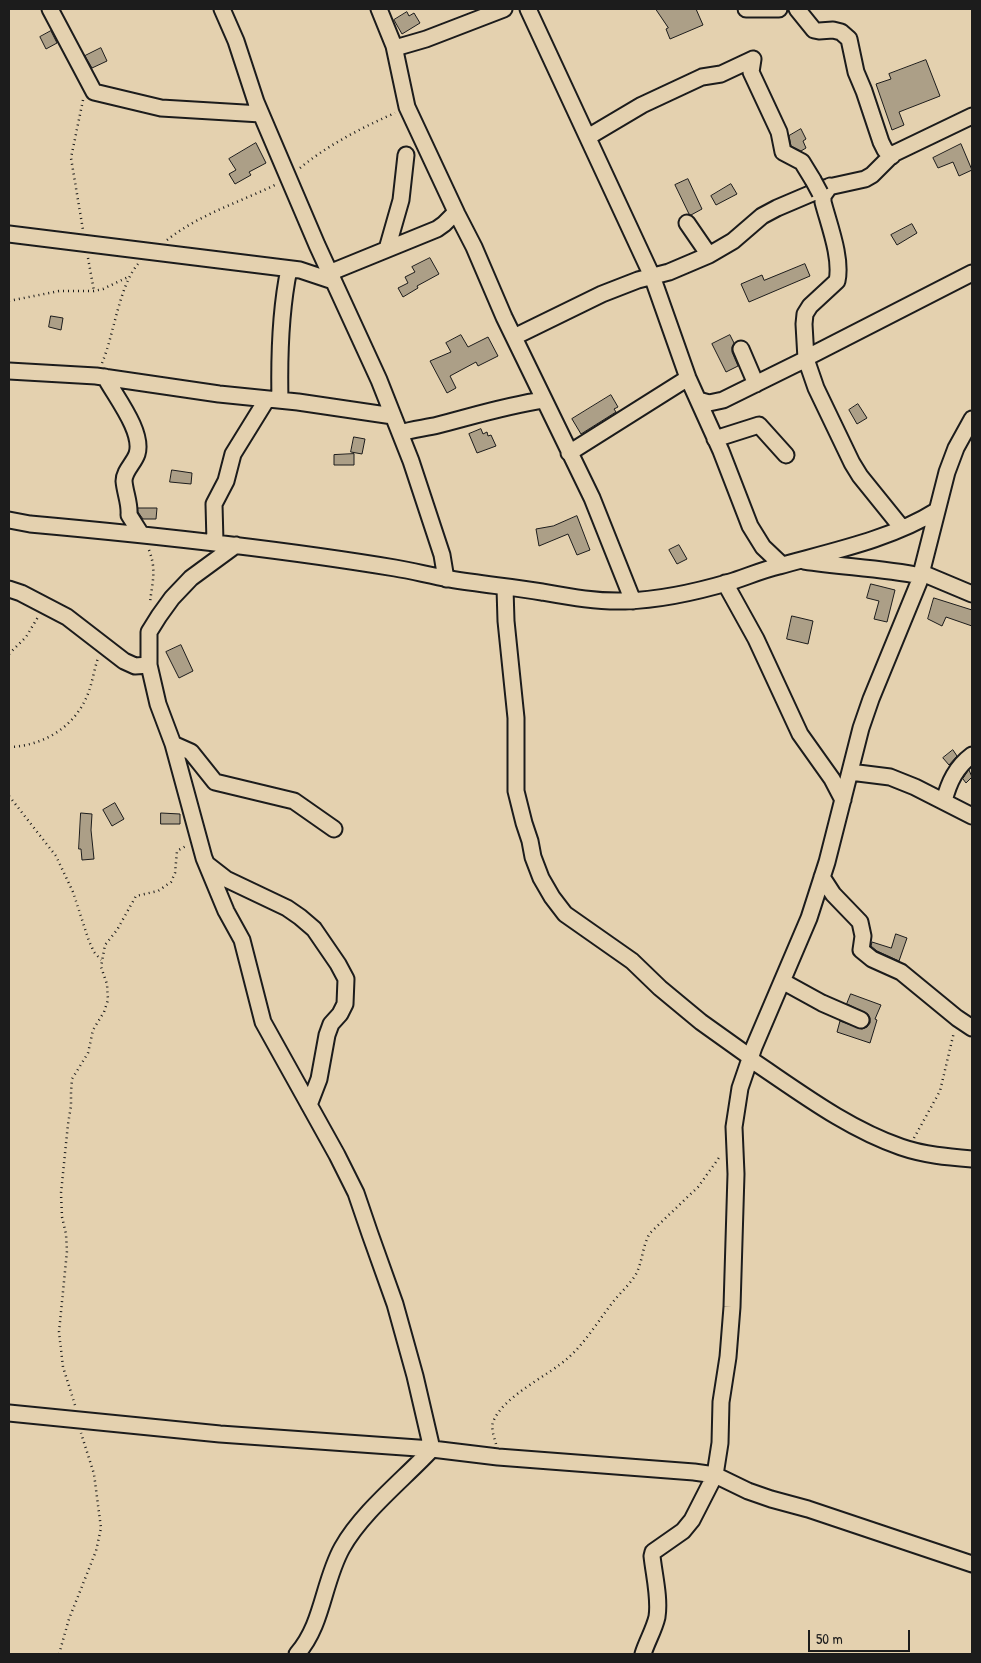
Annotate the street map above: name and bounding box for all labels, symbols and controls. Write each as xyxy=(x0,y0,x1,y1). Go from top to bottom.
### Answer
scale bar xyxy=(811,1620,914,1652)
text: 50 m xyxy=(816,1628,843,1649)

